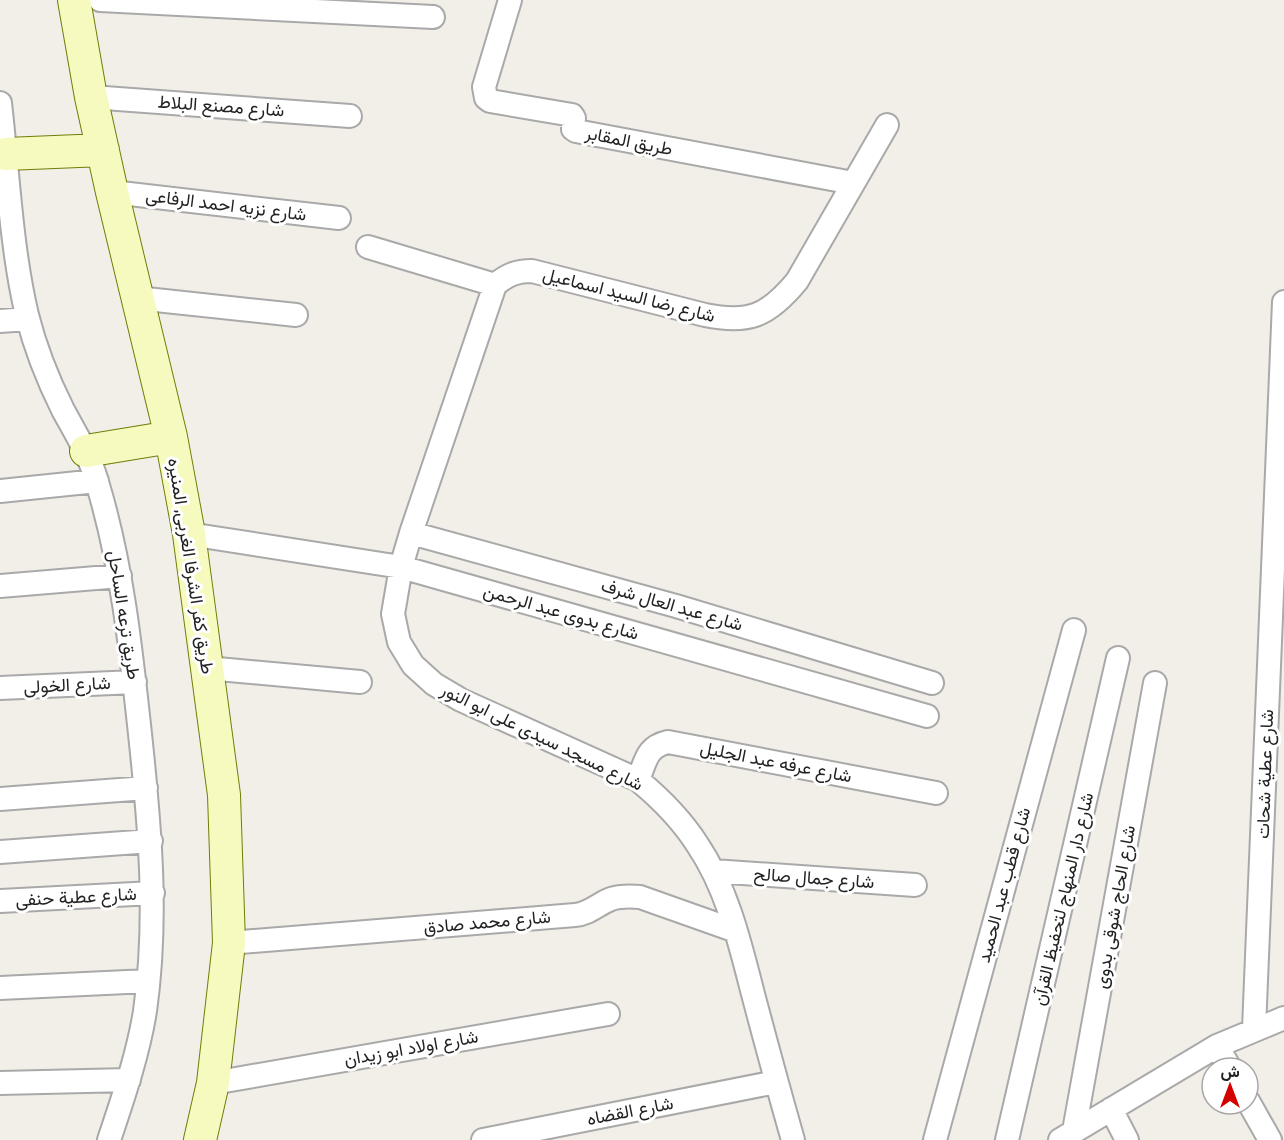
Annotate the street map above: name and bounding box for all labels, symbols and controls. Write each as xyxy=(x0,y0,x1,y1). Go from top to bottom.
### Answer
street label: شارع مصنع البلاط xyxy=(157,91,285,122)
street label: طريق المقابر xyxy=(583,122,674,160)
street label: شارع نزيه احمد الرفاعى xyxy=(144,184,308,227)
street label: شارع رضا السيد اسماعيل xyxy=(540,263,717,328)
street label: طريق كفر الشرفا الغربى, المنيره xyxy=(163,456,219,676)
street label: طريق ترعه الساحل xyxy=(103,549,145,681)
street label: شارع عبد العال شرف xyxy=(598,574,745,637)
street label: شارع بدوى عبد الرحمن xyxy=(480,579,641,646)
street label: شارع الخولى xyxy=(23,672,111,699)
street label: شارع مسجد سيدى على ابو النور xyxy=(436,678,647,796)
street label: شارع عطية شحات xyxy=(1252,709,1279,839)
street label: شارع عرفه عبد الجليل xyxy=(698,737,854,788)
street label: شارع دار المنهاج لتحفيظ القرآن xyxy=(1028,790,1099,1008)
street label: شارع قطب عبد الحميد xyxy=(973,805,1036,965)
street label: شارع الحاج شوقى بدوى xyxy=(1090,824,1141,991)
street label: شارع جمال صالح xyxy=(753,863,875,894)
street label: شارع عطية حنفى xyxy=(15,883,137,912)
street label: شارع محمد صادق xyxy=(422,905,552,940)
street label: شارع اولاد ابو زيدان xyxy=(342,1025,480,1072)
north arrow xyxy=(1200,1056,1260,1116)
text: ش xyxy=(1220,1062,1240,1081)
street label: شارع القضاه xyxy=(585,1092,675,1131)

